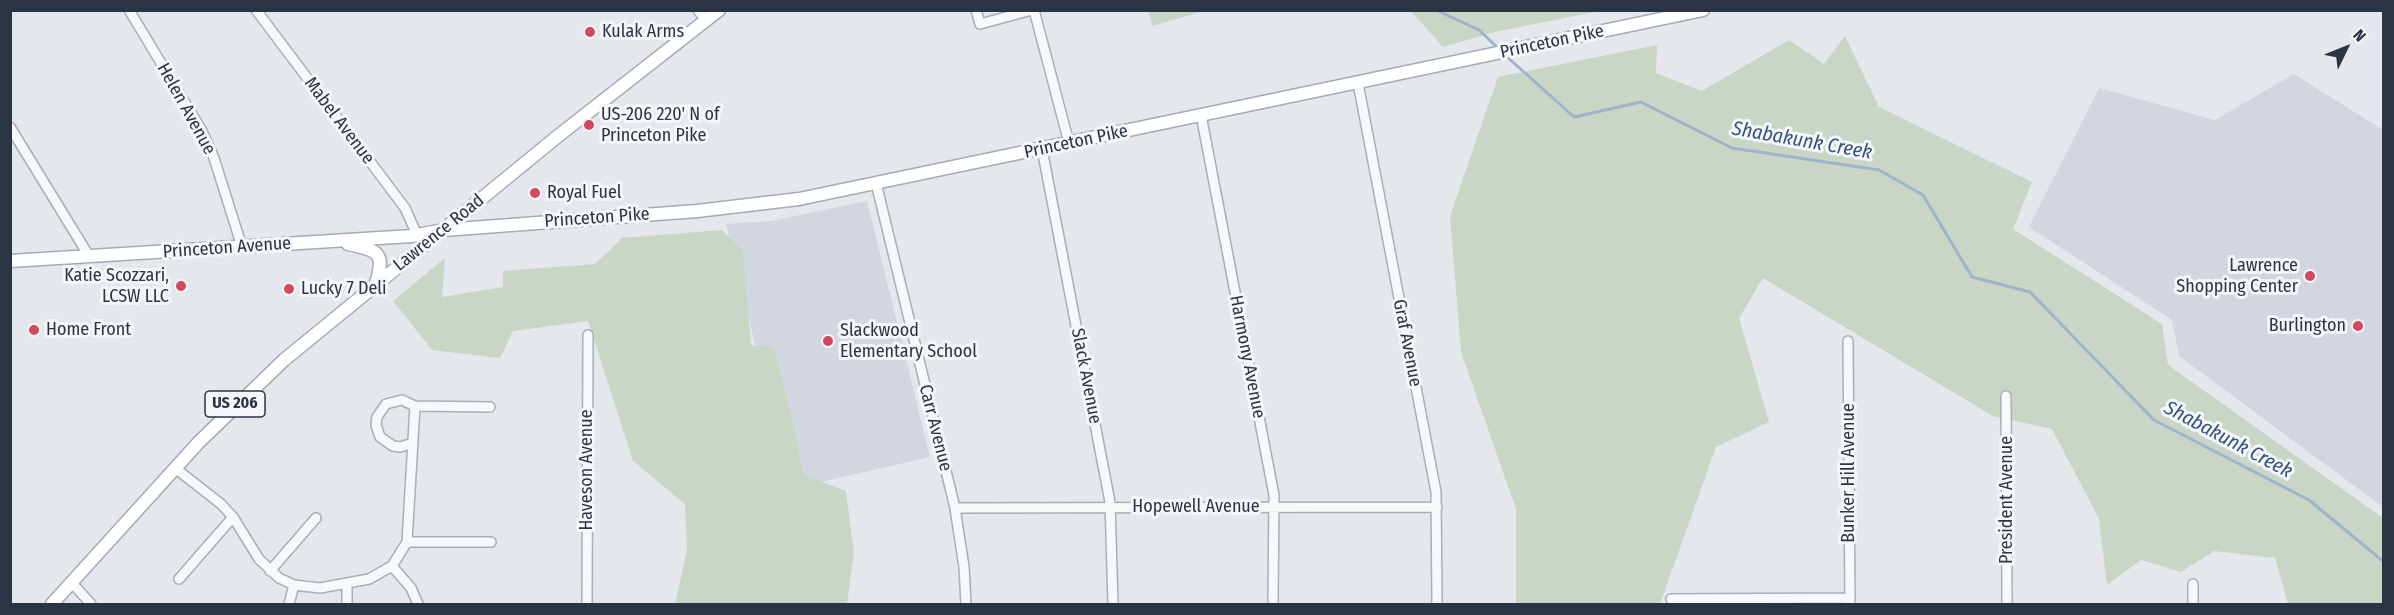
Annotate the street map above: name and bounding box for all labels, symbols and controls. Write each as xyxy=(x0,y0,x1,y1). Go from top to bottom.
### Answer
north arrow xyxy=(2316,18,2376,78)
street label: Princeton Pike xyxy=(1498,20,1606,64)
place label: Kulak Arms xyxy=(602,21,684,43)
marker: Kulak Arms xyxy=(583,25,597,39)
text: N xyxy=(2349,25,2370,45)
street label: Helen Avenue xyxy=(152,60,220,158)
street label: Mabel Avenue xyxy=(299,73,379,169)
place label: US-206 220' N of Princeton Pike xyxy=(601,104,719,146)
water label: Shabakunk Creek xyxy=(1730,117,1874,165)
marker: US-206 220' N of Princeton Pike xyxy=(582,118,596,132)
street label: Princeton Pike xyxy=(1022,120,1130,164)
place label: Royal Fuel xyxy=(547,182,622,204)
marker: Royal Fuel xyxy=(528,186,542,200)
street label: Lawrence Road xyxy=(389,190,489,276)
street label: Princeton Pike xyxy=(544,204,650,232)
street label: Princeton Avenue xyxy=(162,233,292,263)
place label: Lawrence Shopping Center xyxy=(2176,255,2298,298)
place label: Katie Scozzari, LCSW LLC xyxy=(64,265,169,308)
marker: Lawrence Shopping Center xyxy=(2303,269,2317,283)
place label: Lucky 7 Deli xyxy=(301,278,387,300)
marker: Katie Scozzari, LCSW LLC xyxy=(174,279,188,293)
marker: Lucky 7 Deli xyxy=(282,282,296,296)
street label: Harmony Avenue xyxy=(1224,294,1270,420)
street label: Graf Avenue xyxy=(1388,297,1426,389)
place label: Burlington xyxy=(2269,315,2346,337)
place label: Home Front xyxy=(46,319,131,341)
marker: Burlington xyxy=(2351,319,2365,333)
place label: Slackwood Elementary School xyxy=(840,320,977,362)
marker: Home Front xyxy=(27,323,41,337)
street label: Slack Avenue xyxy=(1066,326,1106,426)
marker: Slackwood Elementary School xyxy=(821,334,835,348)
street label: Carr Avenue xyxy=(914,382,956,474)
road number: US 206 xyxy=(205,391,265,417)
water label: Shabakunk Creek xyxy=(2160,396,2296,484)
street label: Bunker Hill Avenue xyxy=(1838,403,1860,543)
street label: Haveson Avenue xyxy=(576,409,598,531)
street label: President Avenue xyxy=(1996,436,2018,564)
street label: Hopewell Avenue xyxy=(1132,496,1260,518)

